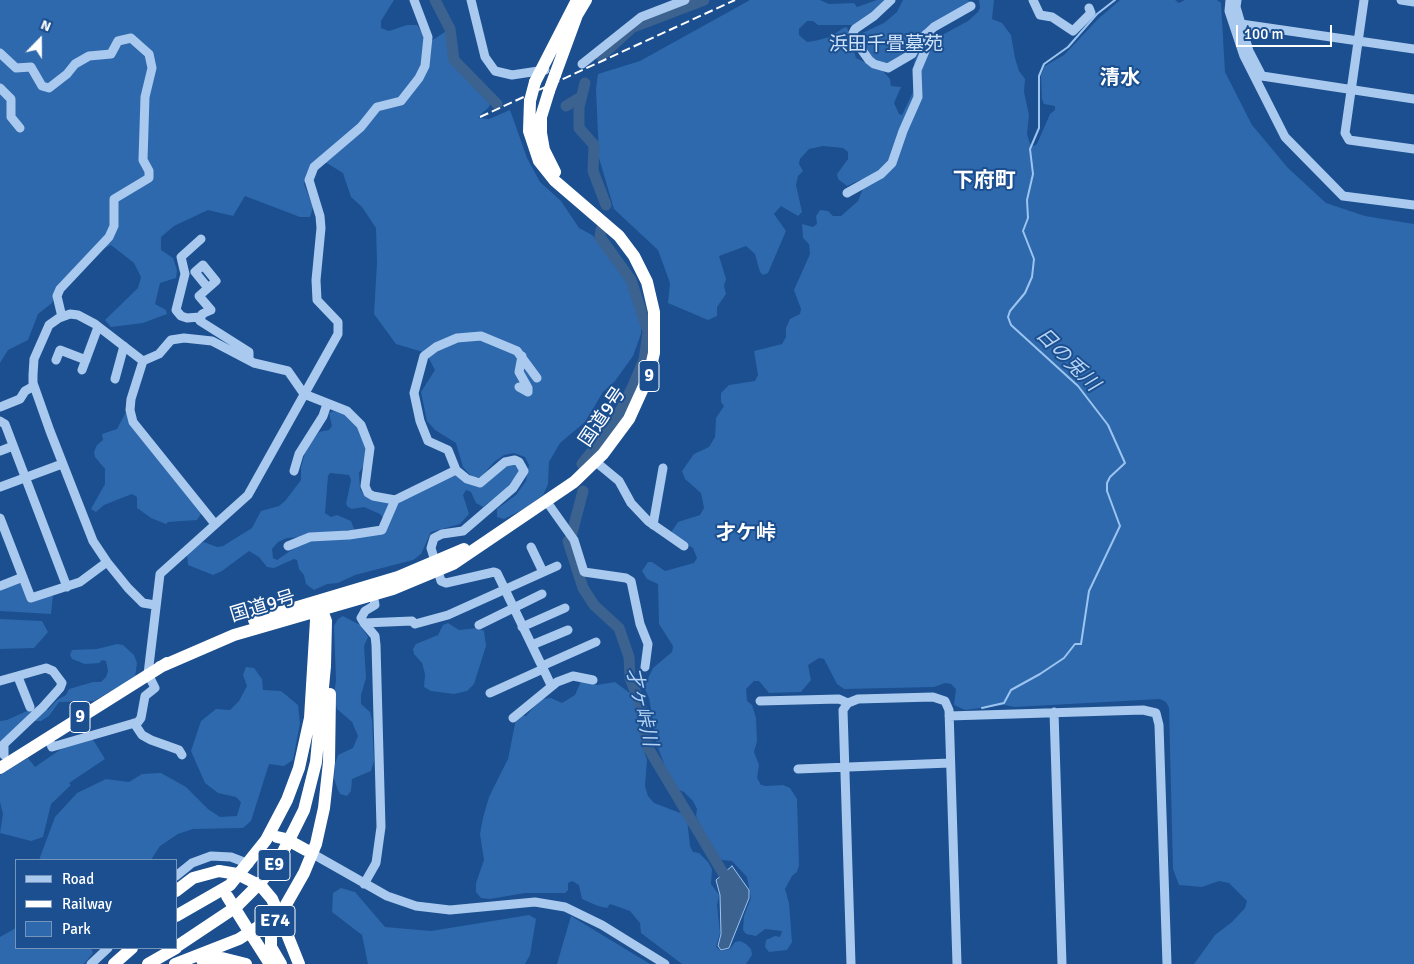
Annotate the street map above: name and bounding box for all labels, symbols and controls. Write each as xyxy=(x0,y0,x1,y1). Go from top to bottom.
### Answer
north arrow xyxy=(15,15,65,65)
scale bar xyxy=(1239,15,1335,47)
text: N xyxy=(38,16,54,35)
text: 100 m xyxy=(1244,25,1284,43)
park label: 浜田千畳墓苑 xyxy=(829,34,943,56)
district label: 清水 xyxy=(1100,67,1140,91)
district label: 下府町 xyxy=(953,168,1015,194)
water label: 日の兎川 xyxy=(1030,323,1104,397)
road number: 9 xyxy=(639,361,659,392)
street label: 国道9号 xyxy=(575,383,631,451)
district label: 才ケ峠 xyxy=(716,522,776,546)
street label: 国道9号 xyxy=(228,586,298,628)
water label: 才ヶ峠川 xyxy=(620,665,662,749)
road number: 9 xyxy=(70,702,90,732)
road number: E9 xyxy=(258,850,290,880)
legend xyxy=(15,859,178,949)
text: Road xyxy=(62,870,94,888)
text: Railway xyxy=(62,895,112,913)
road number: E74 xyxy=(255,906,295,936)
text: Park xyxy=(62,920,91,938)

